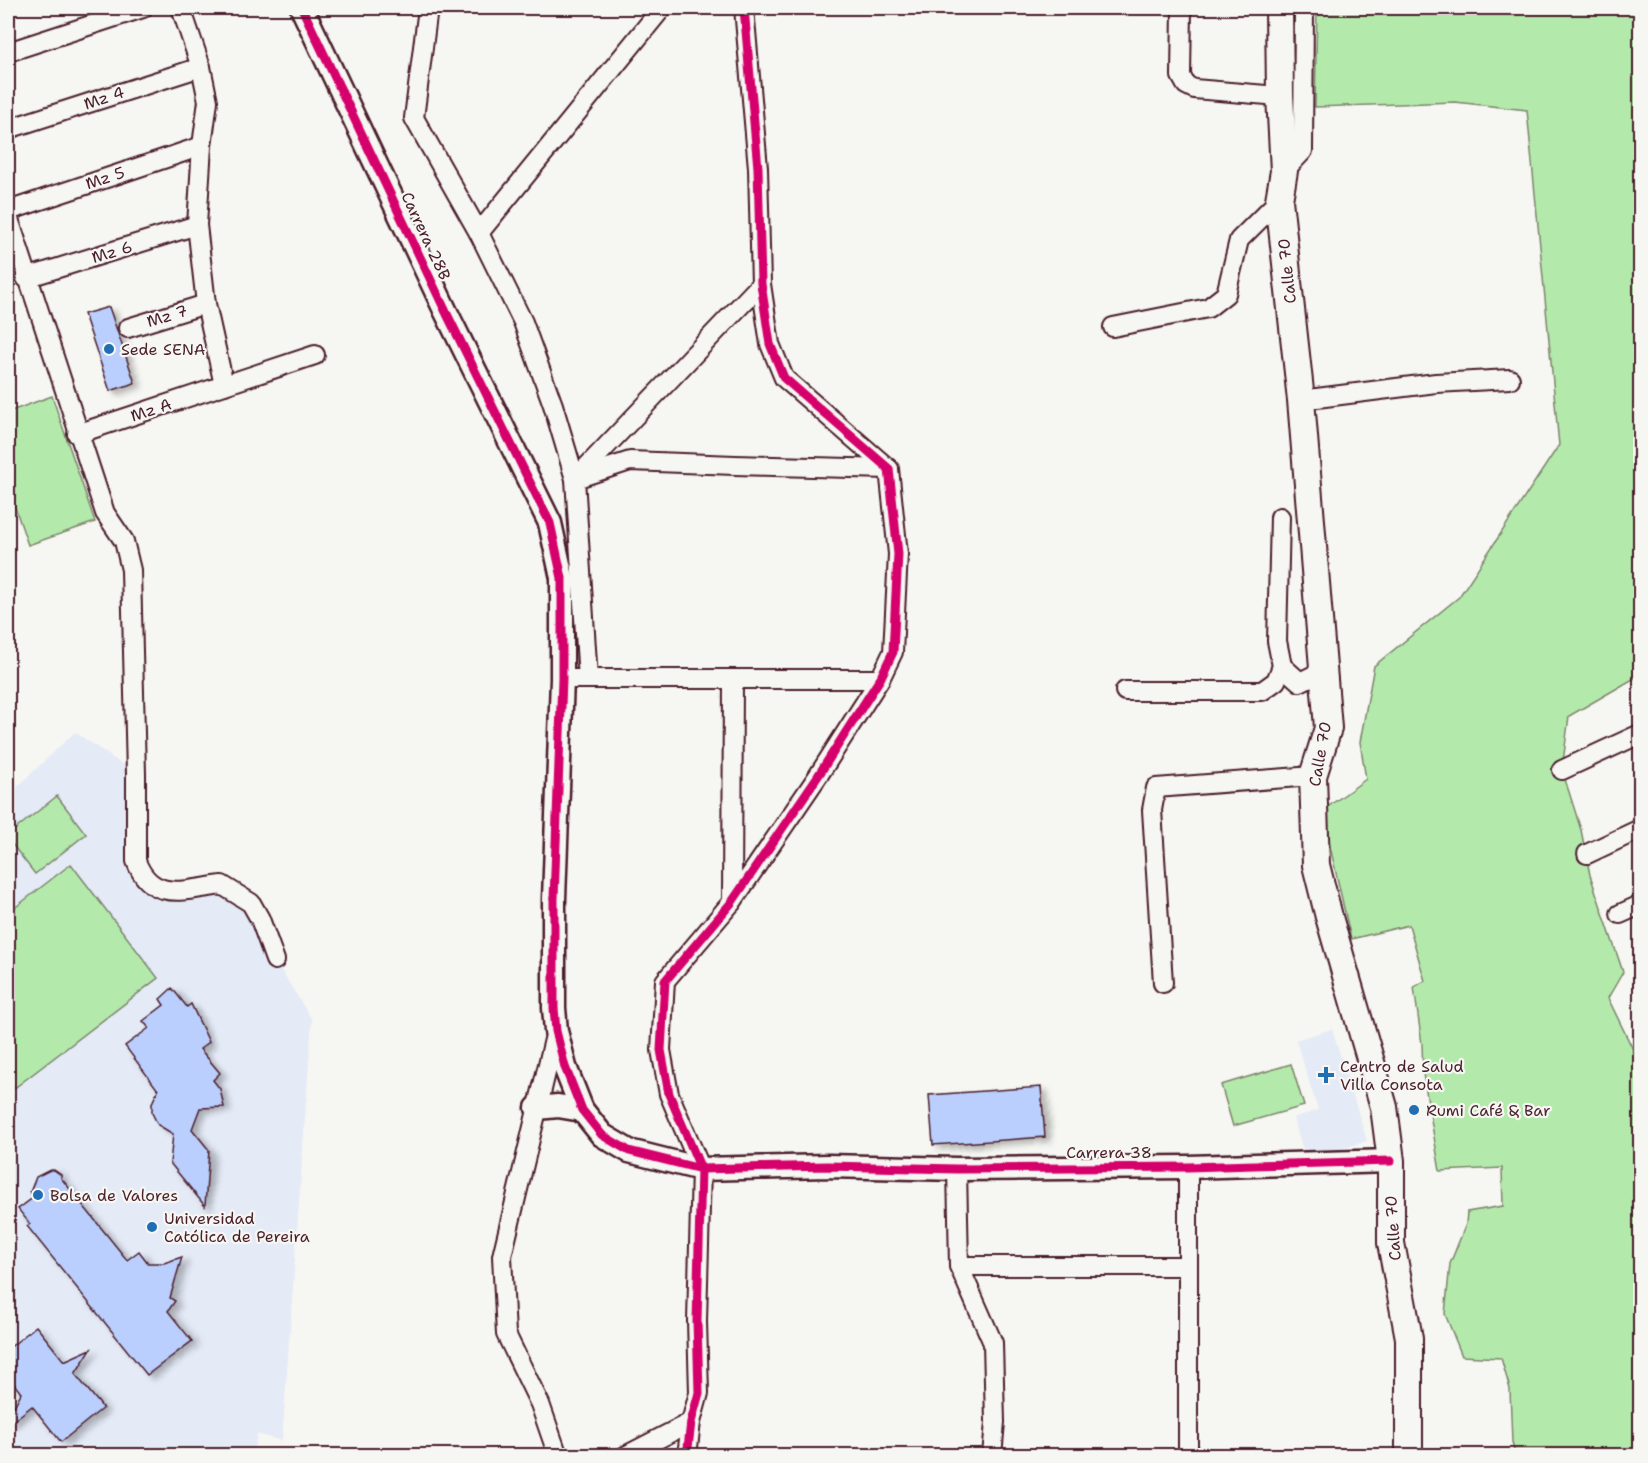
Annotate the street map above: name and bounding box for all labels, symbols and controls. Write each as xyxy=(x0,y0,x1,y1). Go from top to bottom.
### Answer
street label: Mz 4 xyxy=(81,82,127,114)
street label: Mz 5 xyxy=(83,162,127,194)
street label: Carrera 28B xyxy=(396,188,456,284)
street label: Mz 6 xyxy=(89,236,135,268)
street label: Calle 70 xyxy=(1273,237,1301,305)
street label: Mz 7 xyxy=(144,300,190,332)
place label: Sede SENA xyxy=(121,339,205,360)
marker: Sede SENA xyxy=(102,342,116,356)
street label: Mz A xyxy=(128,394,174,426)
street label: Calle 70 xyxy=(1304,720,1336,788)
place label: Centro de Salud Villa Consota xyxy=(1340,1056,1464,1095)
marker: Centro de Salud Villa Consota xyxy=(1317,1066,1335,1084)
place label: Rumi Café & Bar xyxy=(1426,1100,1551,1121)
marker: Rumi Café & Bar xyxy=(1407,1103,1421,1117)
street label: Carrera 38 xyxy=(1066,1142,1152,1163)
place label: Bolsa de Valores xyxy=(50,1185,178,1206)
marker: Bolsa de Valores xyxy=(31,1188,45,1202)
street label: Calle 70 xyxy=(1380,1195,1406,1261)
place label: Universidad Católica de Pereira xyxy=(164,1208,310,1247)
marker: Universidad Católica de Pereira xyxy=(145,1220,159,1234)

